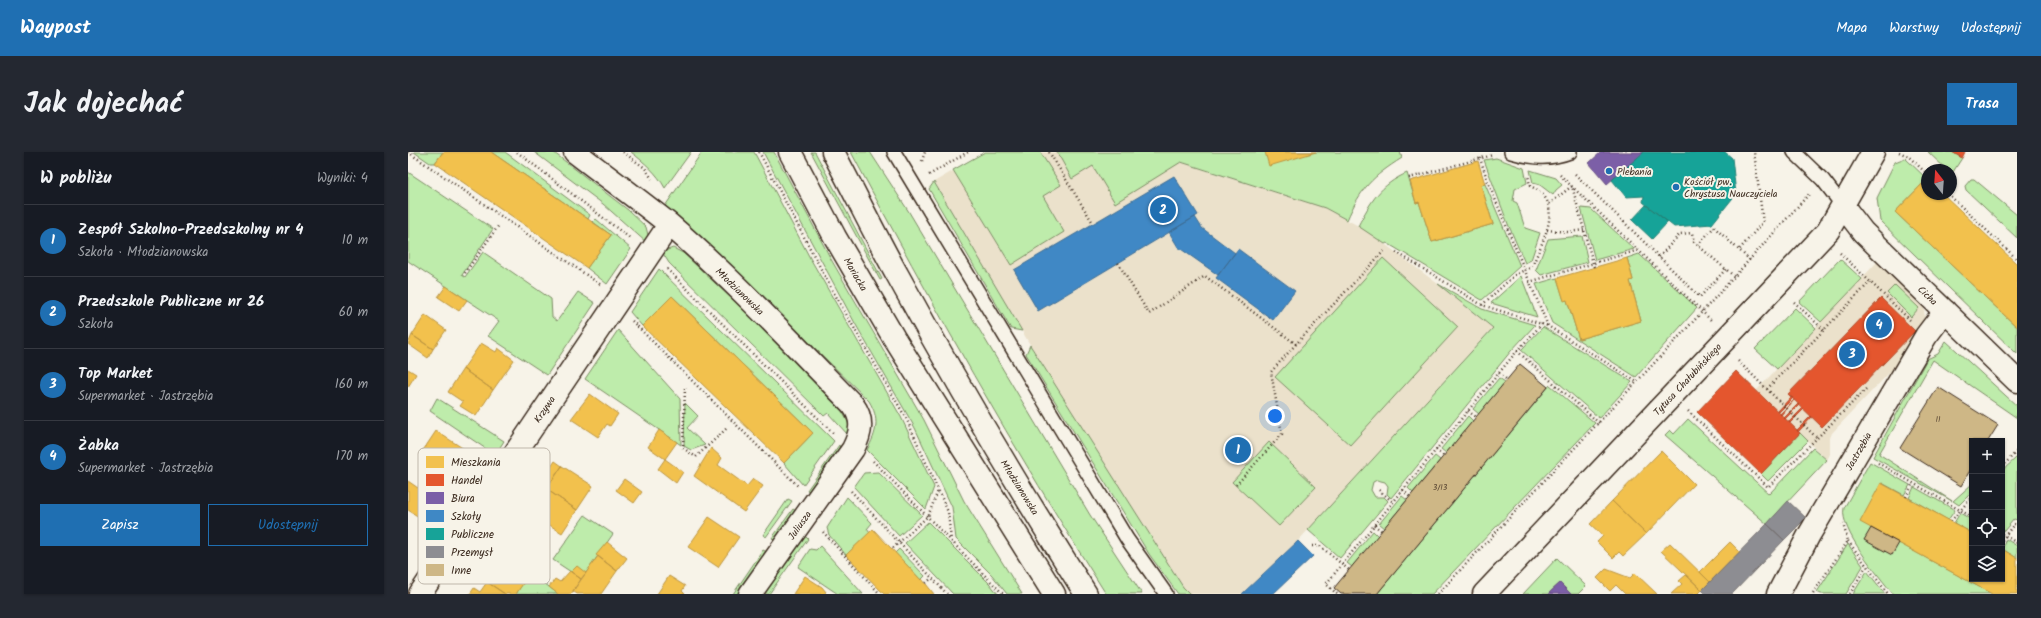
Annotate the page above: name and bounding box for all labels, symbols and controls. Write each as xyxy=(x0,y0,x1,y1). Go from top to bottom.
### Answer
text: Waypost xyxy=(20,13,91,43)
text: Mapa xyxy=(1836,17,1867,39)
text: Warstwy xyxy=(1889,17,1939,39)
text: Udostępnij xyxy=(1961,17,2021,39)
text: Jak dojechać xyxy=(24,82,183,127)
button: Trasa xyxy=(1947,83,2017,125)
place label: Plebania xyxy=(1617,164,1652,180)
north arrow xyxy=(1921,164,1957,200)
text: W pobliżu xyxy=(40,165,111,192)
marker: Plebania xyxy=(1604,166,1614,176)
text: Wyniki: 4 xyxy=(317,168,368,189)
place label: Kościół pw. Chrystusa Nauczyciela xyxy=(1684,174,1778,202)
marker: Kościół pw. Chrystusa Nauczyciela xyxy=(1671,182,1681,192)
pin: 2 xyxy=(1150,195,1176,225)
text: Zespół Szkolno-Przedszkolny nr 4 xyxy=(78,218,303,242)
text: 1 xyxy=(51,230,55,251)
text: 10 m xyxy=(342,230,368,251)
text: Szkoła · Młodzianowska xyxy=(78,242,208,263)
street label: Mariacka xyxy=(839,255,871,295)
street label: Młodzianowska xyxy=(711,264,768,319)
street label: Cicha xyxy=(1914,282,1941,310)
text: Przedszkole Publiczne nr 26 xyxy=(78,290,264,314)
text: 2 xyxy=(49,302,57,323)
text: 60 m xyxy=(339,302,368,323)
pin: 4 xyxy=(1866,310,1892,340)
text: Szkoła xyxy=(78,314,113,335)
street label: Tytusa Chałubińskiego xyxy=(1650,339,1726,420)
pin: 3 xyxy=(1839,339,1865,369)
text: Top Market xyxy=(78,362,153,386)
text: 3 xyxy=(49,374,57,395)
text: 160 m xyxy=(335,374,368,395)
text: Supermarket · Jastrzębia xyxy=(78,386,213,407)
street label: Krzywa xyxy=(530,393,560,426)
your location xyxy=(1265,406,1285,426)
house number: 11 xyxy=(1935,413,1941,426)
street label: Jastrzębia xyxy=(1841,429,1876,474)
text: Żabka xyxy=(78,434,119,458)
pin: 1 xyxy=(1225,435,1251,465)
map controls xyxy=(1969,438,2005,582)
button: + xyxy=(1969,438,2005,474)
text: 4 xyxy=(49,446,57,467)
text: 170 m xyxy=(336,446,368,467)
legend xyxy=(418,448,550,584)
text: Mieszkania xyxy=(451,454,501,472)
street label: Młodzianowska xyxy=(996,457,1043,519)
text: Supermarket · Jastrzębia xyxy=(78,458,213,479)
text: Handel xyxy=(451,472,483,490)
button: − xyxy=(1969,474,2005,510)
house number: 3/13 xyxy=(1433,481,1448,494)
text: Biura xyxy=(451,490,475,508)
button: Zapisz xyxy=(40,504,200,546)
button: Udostępnij xyxy=(208,504,368,546)
street label: Juliusza xyxy=(784,507,816,543)
text: Szkoły xyxy=(451,508,482,526)
button: locate xyxy=(1969,510,2005,546)
text: Publiczne xyxy=(451,526,494,544)
text: Przemysł xyxy=(451,544,494,562)
button: layers xyxy=(1969,546,2005,582)
text: Inne xyxy=(451,562,471,580)

